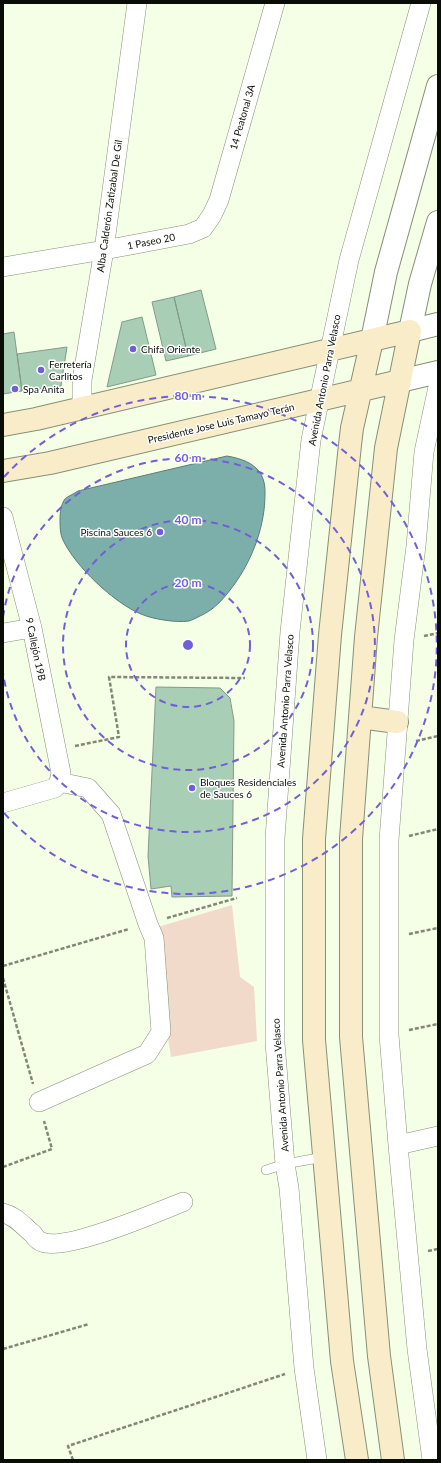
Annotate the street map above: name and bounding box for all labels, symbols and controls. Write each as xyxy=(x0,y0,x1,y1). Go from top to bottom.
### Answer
street label: 14 Peatonal 3A xyxy=(227,83,257,151)
street label: Alba Calderón Zatizabal De Gil xyxy=(94,139,124,273)
street label: 1 Paseo 20 xyxy=(126,230,176,252)
street label: Avenida Antonio Parra Velasco xyxy=(305,313,343,447)
place label: Chifa Oriente xyxy=(141,343,200,355)
marker: Chifa Oriente xyxy=(128,344,138,354)
place label: Ferretería Carlitos xyxy=(49,358,92,382)
marker: Ferretería Carlitos xyxy=(36,365,46,375)
place label: Spa Anita xyxy=(23,383,64,395)
marker: Spa Anita xyxy=(10,384,20,394)
text: 80 m xyxy=(175,388,201,403)
street label: Presidente Jose Luis Tamayo Terán xyxy=(147,400,295,446)
text: 60 m xyxy=(175,450,201,465)
text: 40 m xyxy=(175,512,201,527)
place label: Piscina Sauces 6 xyxy=(80,526,152,538)
marker: Piscina Sauces 6 xyxy=(155,527,165,537)
text: 20 m xyxy=(175,575,201,590)
street label: 9 Callejón 19B xyxy=(23,616,49,682)
street label: Avenida Antonio Parra Velasco xyxy=(274,634,296,768)
centre of rings xyxy=(181,638,195,652)
place label: Bloques Residenciales de Sauces 6 xyxy=(200,776,296,800)
marker: Bloques Residenciales de Sauces 6 xyxy=(187,783,197,793)
street label: Avenida Antonio Parra Velasco xyxy=(269,1018,291,1152)

